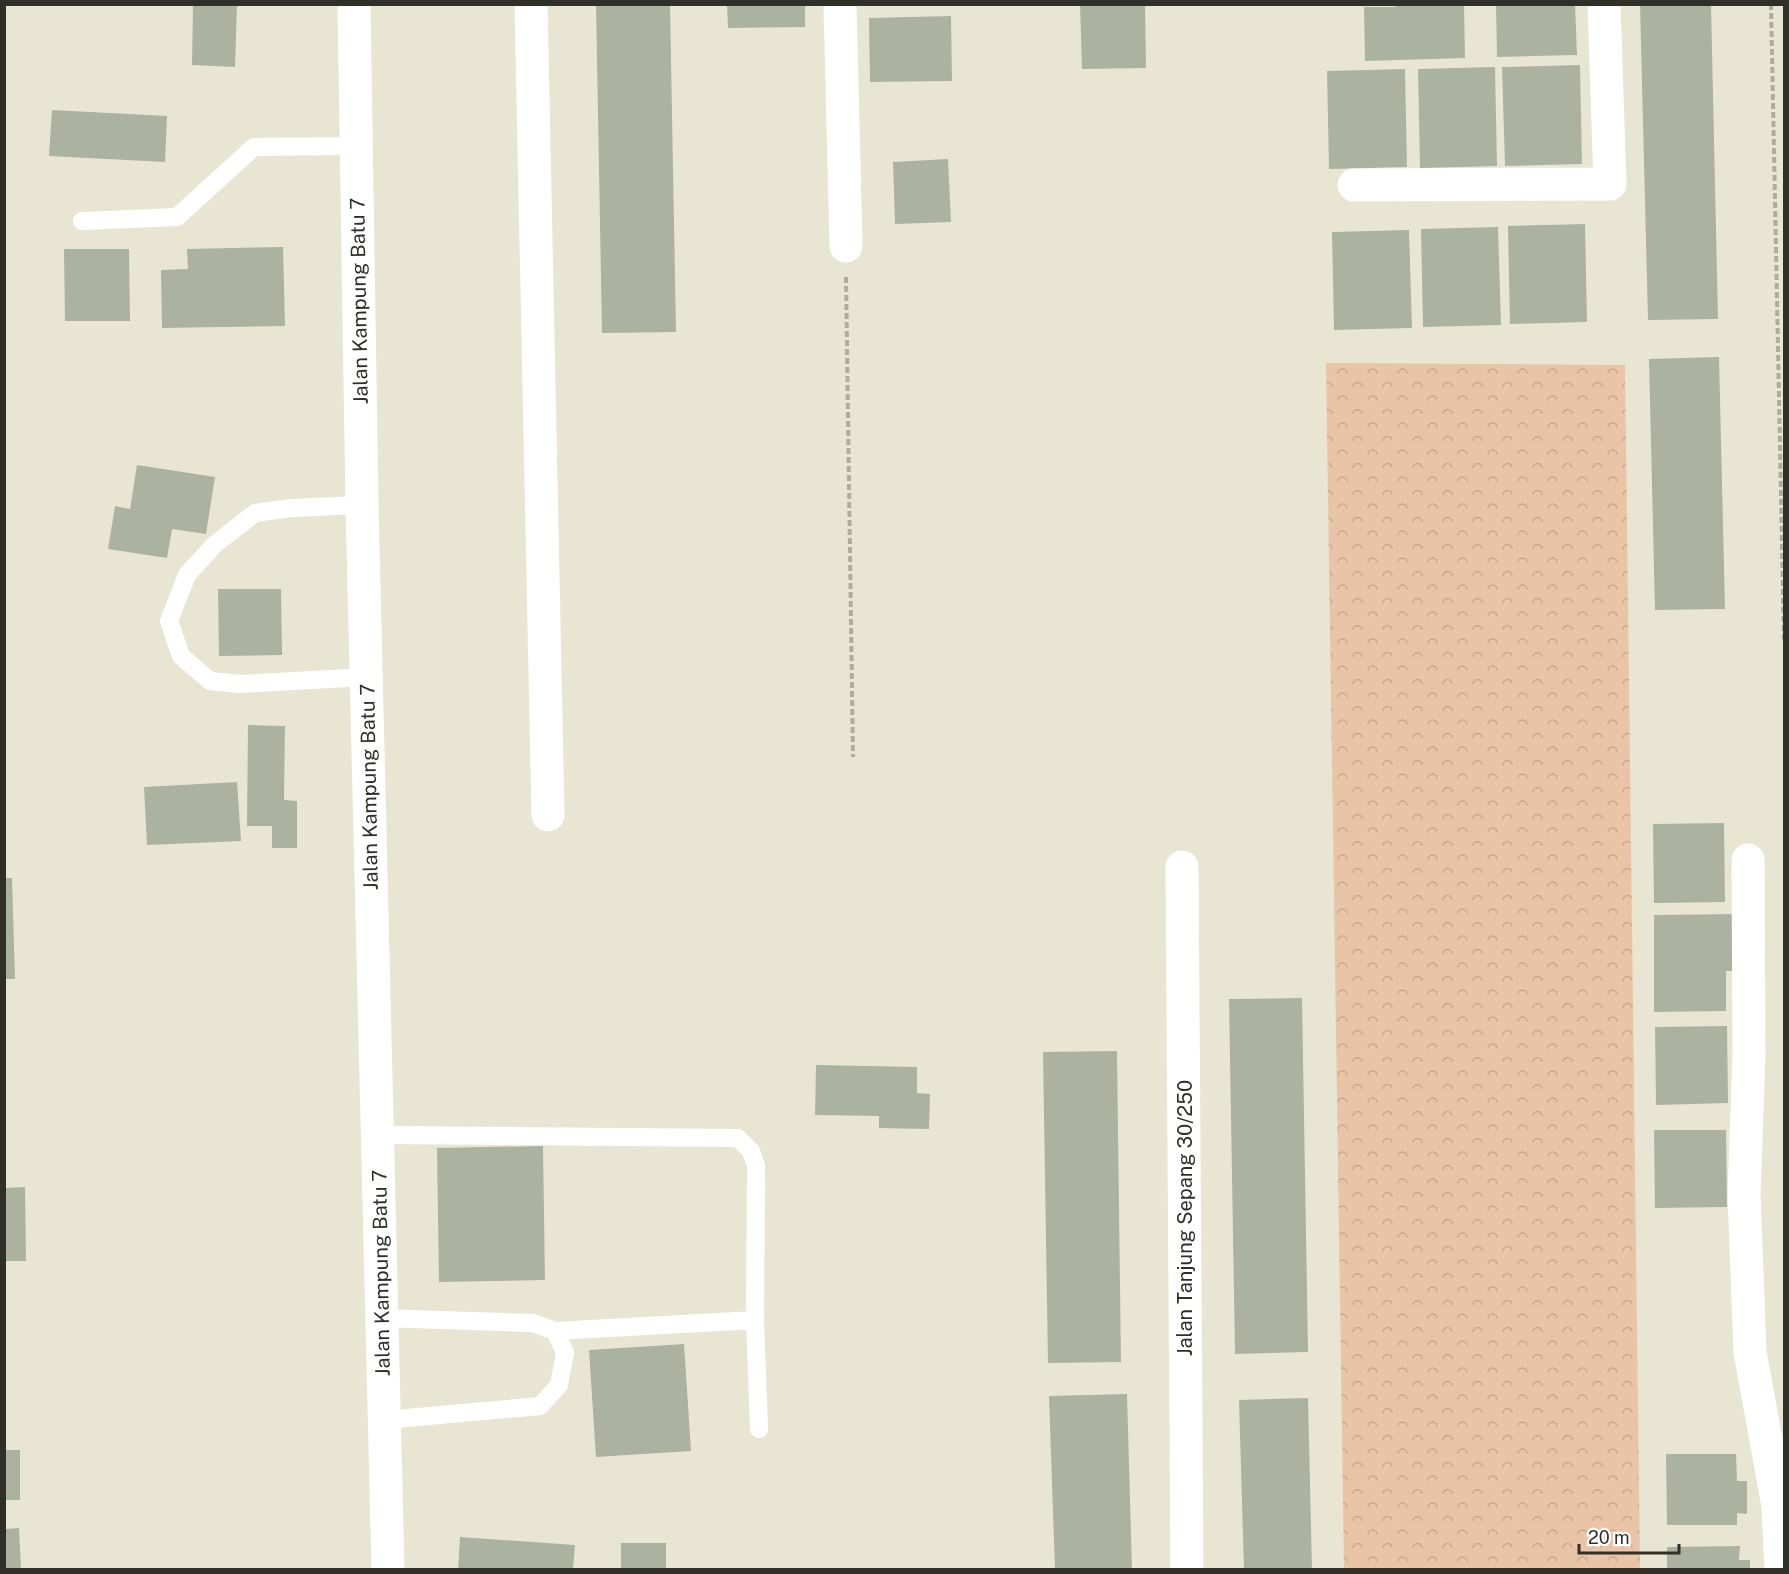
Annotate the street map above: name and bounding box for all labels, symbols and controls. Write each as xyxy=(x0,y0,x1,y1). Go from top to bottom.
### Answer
street label: Jalan Kampung Batu 7 xyxy=(345,197,373,405)
street label: Jalan Kampung Batu 7 xyxy=(355,683,383,891)
street label: Jalan Tanjung Sepang 30/250 xyxy=(1173,1080,1197,1356)
street label: Jalan Kampung Batu 7 xyxy=(367,1169,395,1377)
scale bar xyxy=(1579,1517,1680,1555)
text: 20 m xyxy=(1588,1527,1630,1548)

